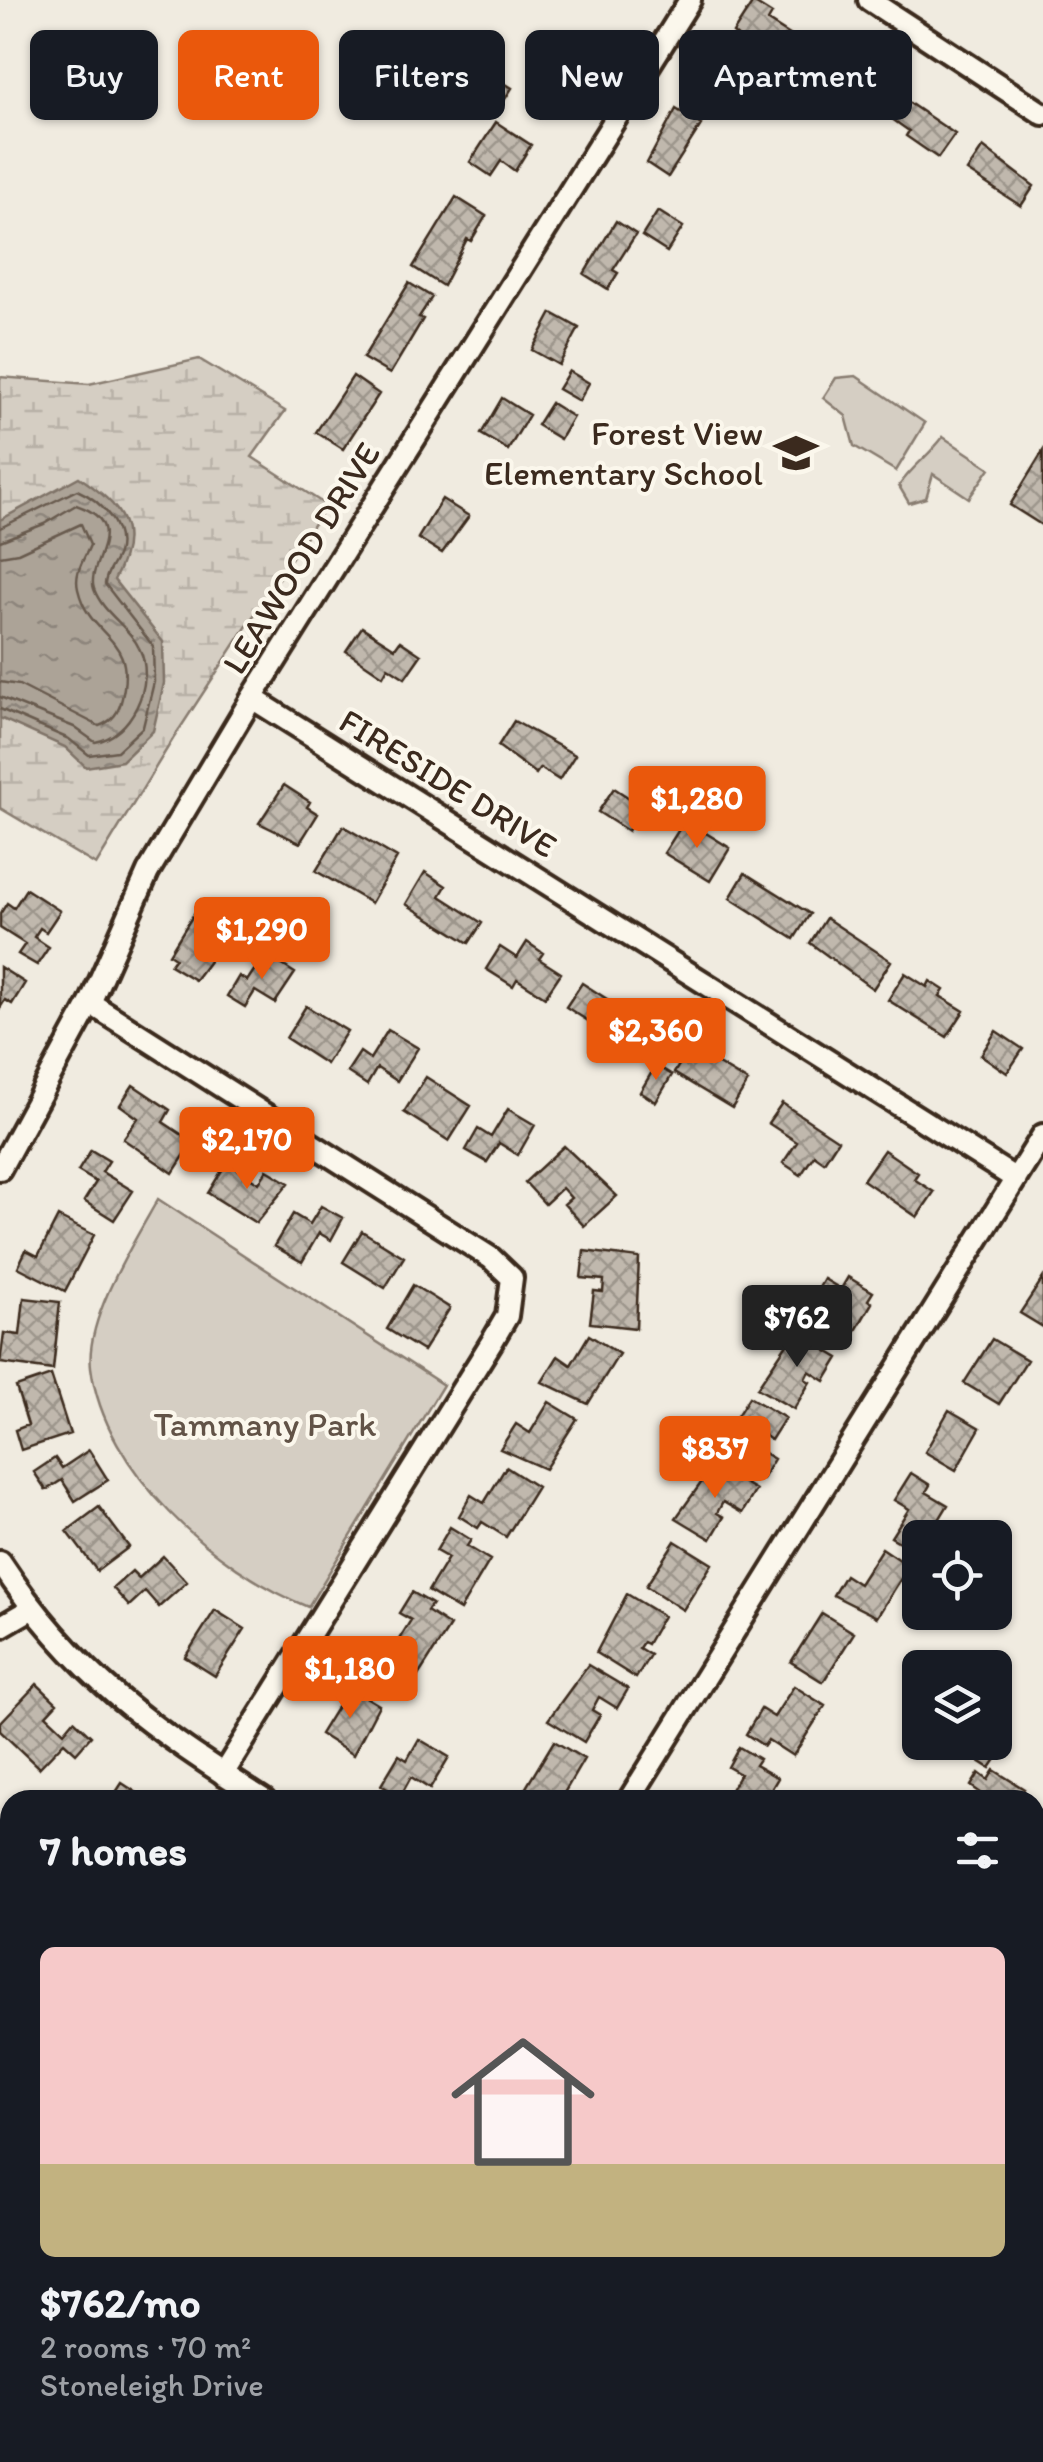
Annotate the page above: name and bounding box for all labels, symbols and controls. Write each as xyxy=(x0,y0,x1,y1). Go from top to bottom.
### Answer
chip: Buy xyxy=(30,30,158,120)
chip: Rent xyxy=(178,30,319,120)
chip: Filters xyxy=(339,30,505,120)
chip: New xyxy=(525,30,659,120)
chip: Apartment xyxy=(679,30,912,120)
place label: Forest View Elementary School xyxy=(484,412,763,494)
school or university icon: Forest View Elementary School xyxy=(772,429,820,477)
street label: LEAWOOD DRIVE xyxy=(213,435,389,681)
street label: FIRESIDE DRIVE xyxy=(332,699,564,867)
pin: $1,280 xyxy=(616,766,778,851)
text: $1,280 xyxy=(651,779,743,817)
pin: $1,290 xyxy=(181,897,343,982)
text: $1,290 xyxy=(216,910,308,948)
pin: $2,360 xyxy=(575,998,737,1083)
text: $2,360 xyxy=(609,1011,703,1049)
pin: $2,170 xyxy=(166,1107,328,1192)
text: $2,170 xyxy=(201,1120,293,1158)
pin: $762 xyxy=(738,1285,856,1370)
text: $762 xyxy=(764,1298,830,1336)
park label: Tammany Park xyxy=(154,1403,376,1445)
pin: $837 xyxy=(656,1416,774,1501)
text: $837 xyxy=(681,1429,749,1467)
map controls xyxy=(902,1520,1012,1760)
button: locate xyxy=(902,1520,1012,1630)
pin: $1,180 xyxy=(269,1636,431,1721)
text: $1,180 xyxy=(305,1649,395,1687)
button: layers xyxy=(902,1650,1012,1760)
icon: filters xyxy=(950,1823,1005,1878)
text: 7 homes xyxy=(40,1825,187,1876)
icon: home xyxy=(433,2012,613,2192)
text: $762/mo xyxy=(40,2277,201,2328)
text: 2 rooms · 70 m² xyxy=(40,2328,251,2366)
text: Stoneleigh Drive xyxy=(40,2366,264,2404)

